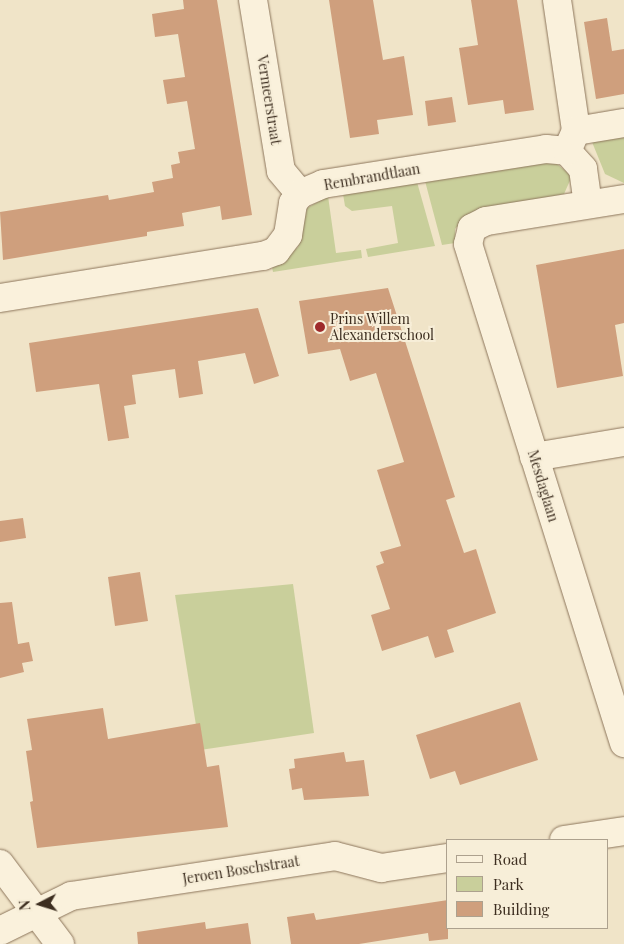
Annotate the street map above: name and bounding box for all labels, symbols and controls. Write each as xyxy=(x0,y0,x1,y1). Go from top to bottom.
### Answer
street label: Vermeerstraat xyxy=(254,54,284,146)
street label: Rembrandtlaan xyxy=(323,160,421,194)
place label: Prins Willem Alexanderschool xyxy=(330,311,434,344)
marker: Prins Willem Alexanderschool xyxy=(314,321,326,333)
street label: Mesdaglaan xyxy=(524,448,562,524)
legend xyxy=(446,839,609,929)
text: Road xyxy=(493,849,527,869)
street label: Jeroen Boschstraat xyxy=(181,852,301,888)
text: Park xyxy=(493,874,524,894)
north arrow xyxy=(15,879,65,929)
text: N xyxy=(15,899,34,911)
text: Building xyxy=(493,899,549,919)

